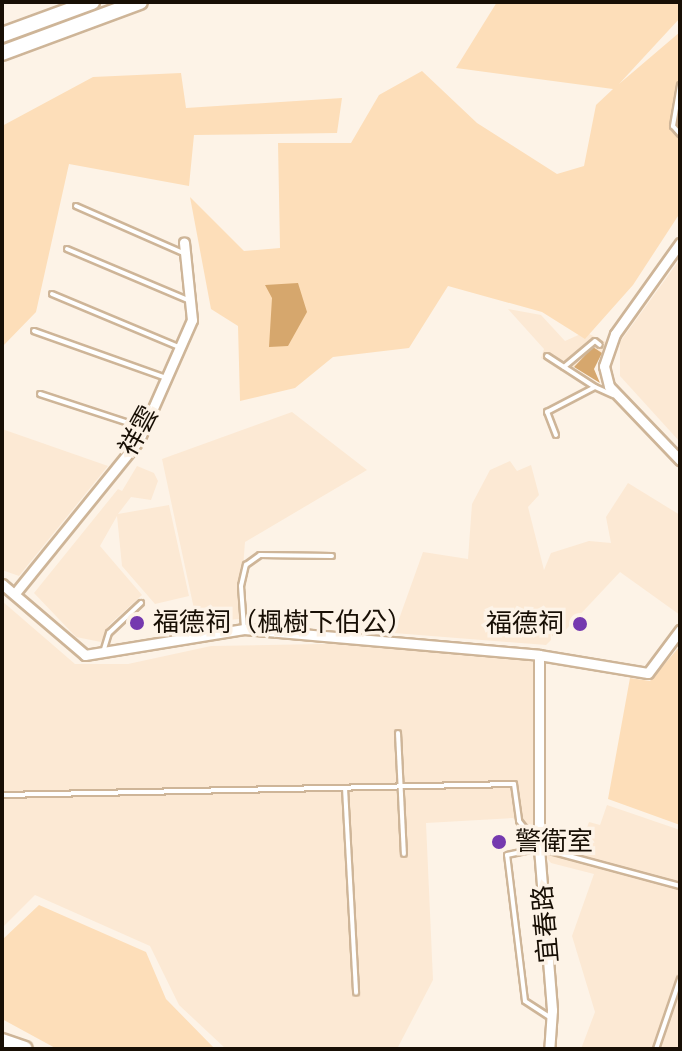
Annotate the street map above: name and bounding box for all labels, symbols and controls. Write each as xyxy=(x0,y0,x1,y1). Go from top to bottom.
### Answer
street label: 祥雲 xyxy=(113,401,165,461)
place label: 福德祠（楓樹下伯公） xyxy=(153,607,413,639)
place label: 福德祠 xyxy=(486,608,564,640)
marker: 福德祠（楓樹下伯公） xyxy=(128,614,146,632)
marker: 福德祠 xyxy=(571,615,589,633)
place label: 警衛室 xyxy=(515,826,593,858)
marker: 警衛室 xyxy=(490,833,508,851)
street label: 宜春路 xyxy=(527,884,565,964)

